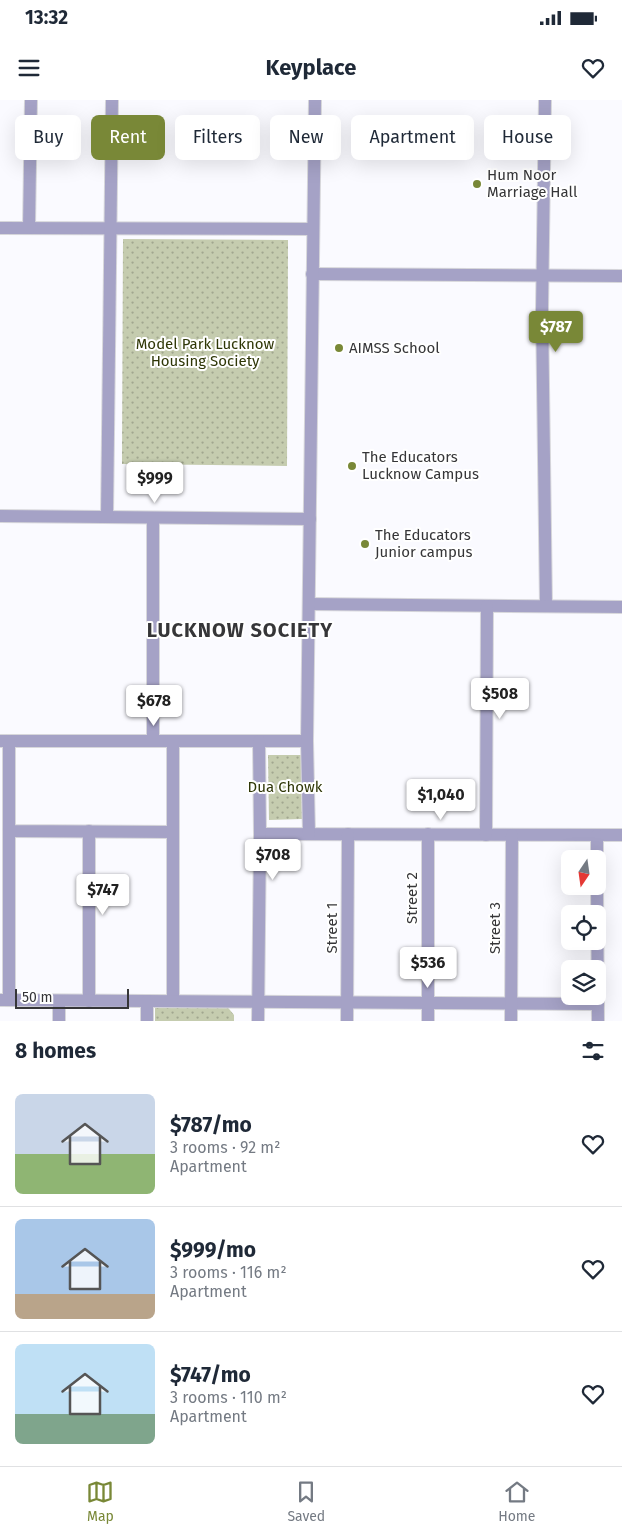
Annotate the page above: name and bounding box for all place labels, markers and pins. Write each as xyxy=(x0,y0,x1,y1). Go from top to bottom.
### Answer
place label: Hum Noor Marriage Hall xyxy=(487,166,578,201)
marker: Hum Noor Marriage Hall xyxy=(471,178,483,190)
pin: $787 xyxy=(526,310,586,353)
place label: AIMSS School xyxy=(349,339,440,357)
marker: AIMSS School xyxy=(333,342,345,354)
place label: The Educators Lucknow Campus xyxy=(362,448,479,483)
marker: The Educators Lucknow Campus xyxy=(346,460,358,472)
pin: $999 xyxy=(125,462,185,504)
place label: The Educators Junior campus xyxy=(375,526,473,561)
marker: The Educators Junior campus xyxy=(359,538,371,550)
pin: $508 xyxy=(470,678,530,720)
pin: $678 xyxy=(124,684,184,727)
pin: $1,040 xyxy=(400,778,482,821)
pin: $708 xyxy=(243,838,303,881)
pin: $747 xyxy=(73,874,133,916)
pin: $536 xyxy=(398,946,458,989)

